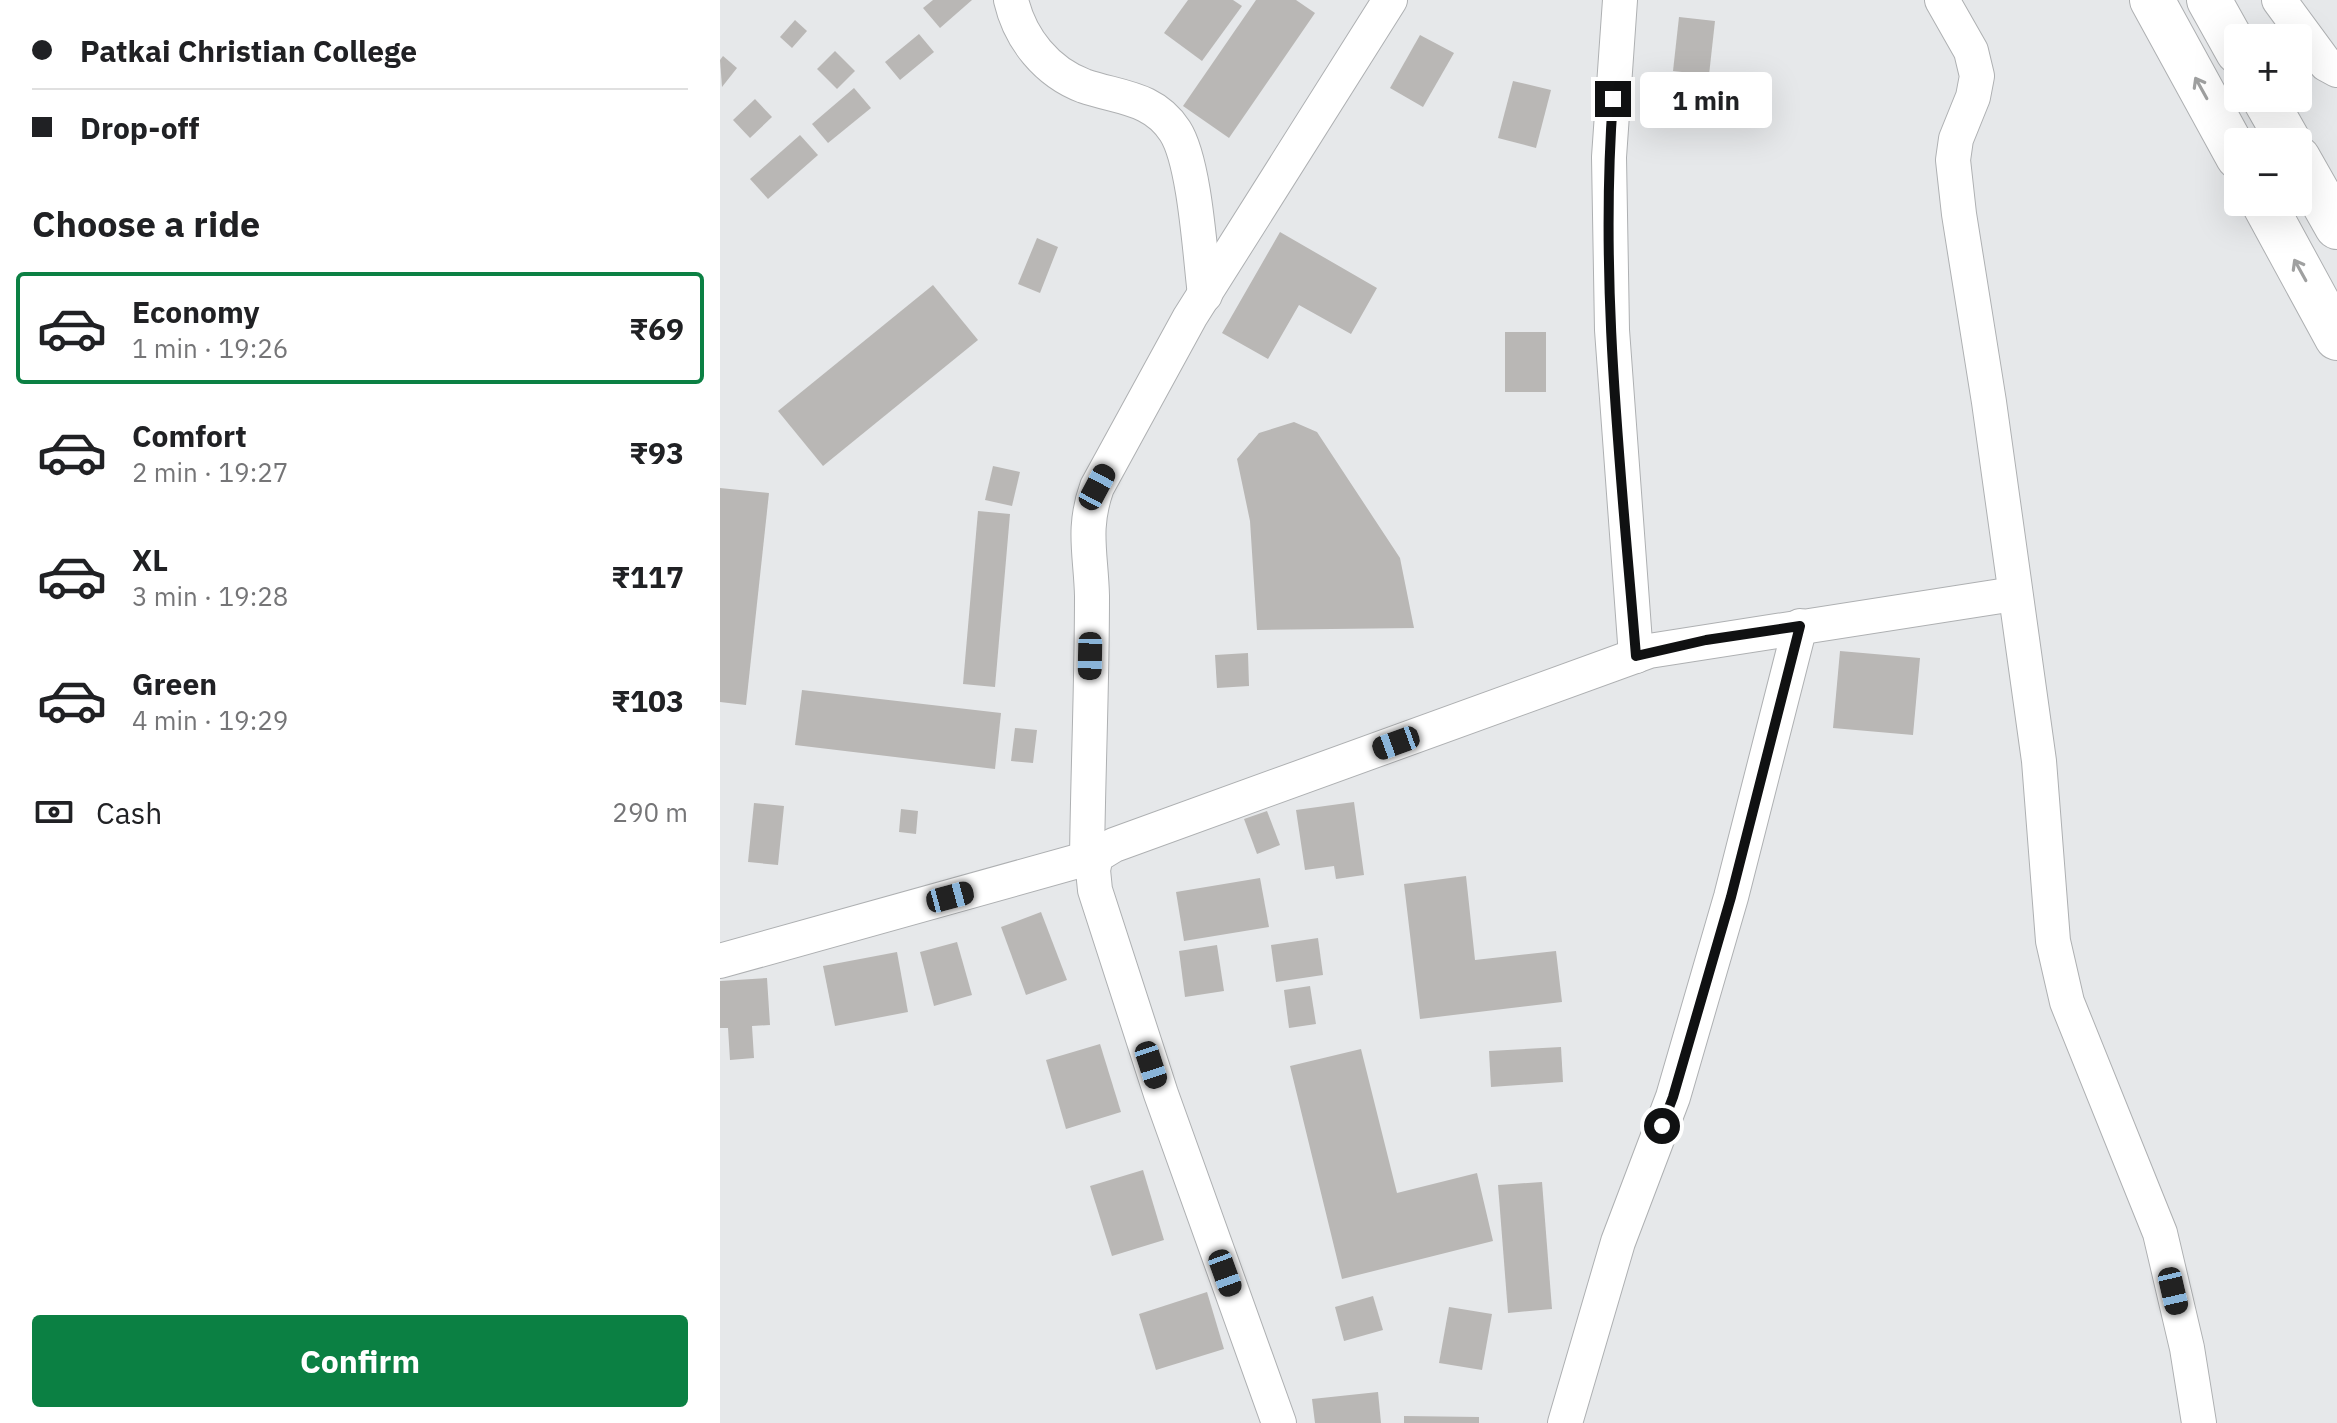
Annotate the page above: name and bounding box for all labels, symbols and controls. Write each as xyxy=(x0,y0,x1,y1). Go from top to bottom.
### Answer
map controls xyxy=(2224,24,2312,216)
button: + xyxy=(2224,24,2312,112)
text: Patkai Christian College xyxy=(80,31,417,70)
callout: 1 min xyxy=(1641,71,1773,127)
one-way arrow xyxy=(2192,77,2208,100)
route end xyxy=(1595,81,1631,117)
text: 1 min xyxy=(1672,83,1740,117)
text: Drop-off xyxy=(80,108,199,147)
button: − xyxy=(2224,128,2312,216)
text: Choose a ride xyxy=(32,200,260,247)
one-way arrow xyxy=(2292,259,2308,282)
icon: car xyxy=(36,292,108,364)
text: Economy xyxy=(132,292,260,331)
text: ₹69 xyxy=(629,309,684,348)
text: 1 min · 19:26 xyxy=(132,331,288,365)
icon: car xyxy=(36,416,108,488)
text: Comfort xyxy=(132,416,247,455)
text: ₹93 xyxy=(629,433,684,472)
text: 2 min · 19:27 xyxy=(132,455,288,489)
car xyxy=(1075,460,1119,514)
icon: car xyxy=(36,540,108,612)
text: XL xyxy=(132,540,168,579)
text: ₹117 xyxy=(611,557,684,596)
text: 3 min · 19:28 xyxy=(132,579,288,613)
car xyxy=(1078,632,1102,680)
icon: car xyxy=(36,664,108,736)
text: Green xyxy=(132,664,217,703)
text: ₹103 xyxy=(611,681,684,720)
text: 4 min · 19:29 xyxy=(132,703,288,737)
car xyxy=(1369,724,1423,762)
icon: cash xyxy=(32,790,76,834)
text: Cash xyxy=(96,793,162,832)
text: 290 m xyxy=(612,795,688,829)
car xyxy=(924,879,976,915)
car xyxy=(1132,1038,1170,1092)
route start xyxy=(1644,1108,1680,1144)
car xyxy=(1206,1246,1244,1300)
car xyxy=(2156,1265,2190,1317)
button: Confirm xyxy=(32,1315,688,1407)

